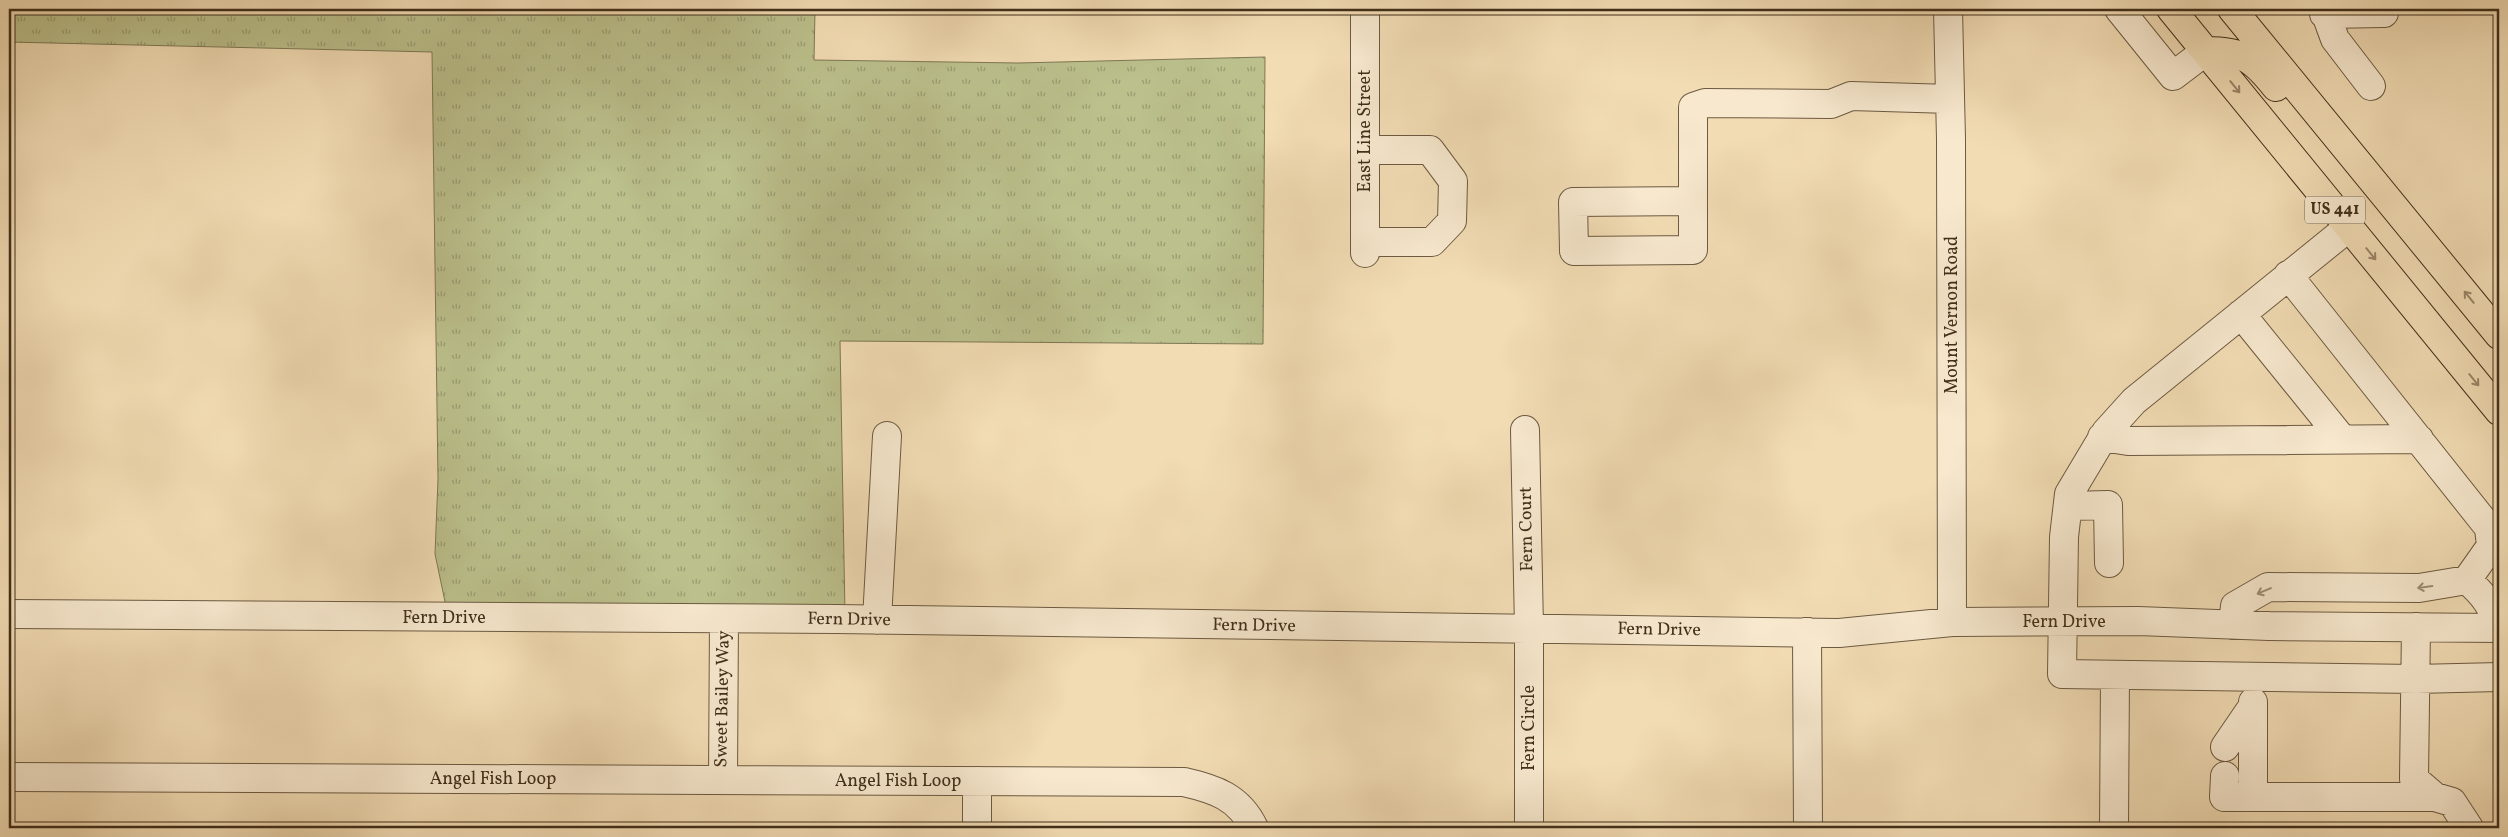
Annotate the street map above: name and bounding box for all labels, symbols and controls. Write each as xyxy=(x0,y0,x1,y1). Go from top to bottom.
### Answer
street label: East Line Street xyxy=(1353,70,1378,192)
one-way arrow xyxy=(2229,81,2240,94)
road number: US 441 xyxy=(2305,196,2365,224)
street label: Mount Vernon Road xyxy=(1940,236,1965,394)
one-way arrow xyxy=(2365,247,2376,260)
one-way arrow xyxy=(2463,290,2474,303)
one-way arrow xyxy=(2468,373,2479,386)
street label: Fern Court xyxy=(1514,486,1540,572)
one-way arrow xyxy=(2417,582,2433,592)
one-way arrow xyxy=(2256,586,2271,596)
street label: Fern Drive xyxy=(402,606,486,631)
street label: Fern Drive xyxy=(807,607,891,633)
street label: Fern Drive xyxy=(2022,610,2106,635)
street label: Fern Drive xyxy=(1212,613,1296,639)
street label: Fern Drive xyxy=(1617,617,1701,643)
street label: Sweet Bailey Way xyxy=(709,630,737,768)
street label: Fern Circle xyxy=(1517,685,1542,771)
street label: Angel Fish Loop xyxy=(430,767,556,792)
street label: Angel Fish Loop xyxy=(835,769,961,794)

